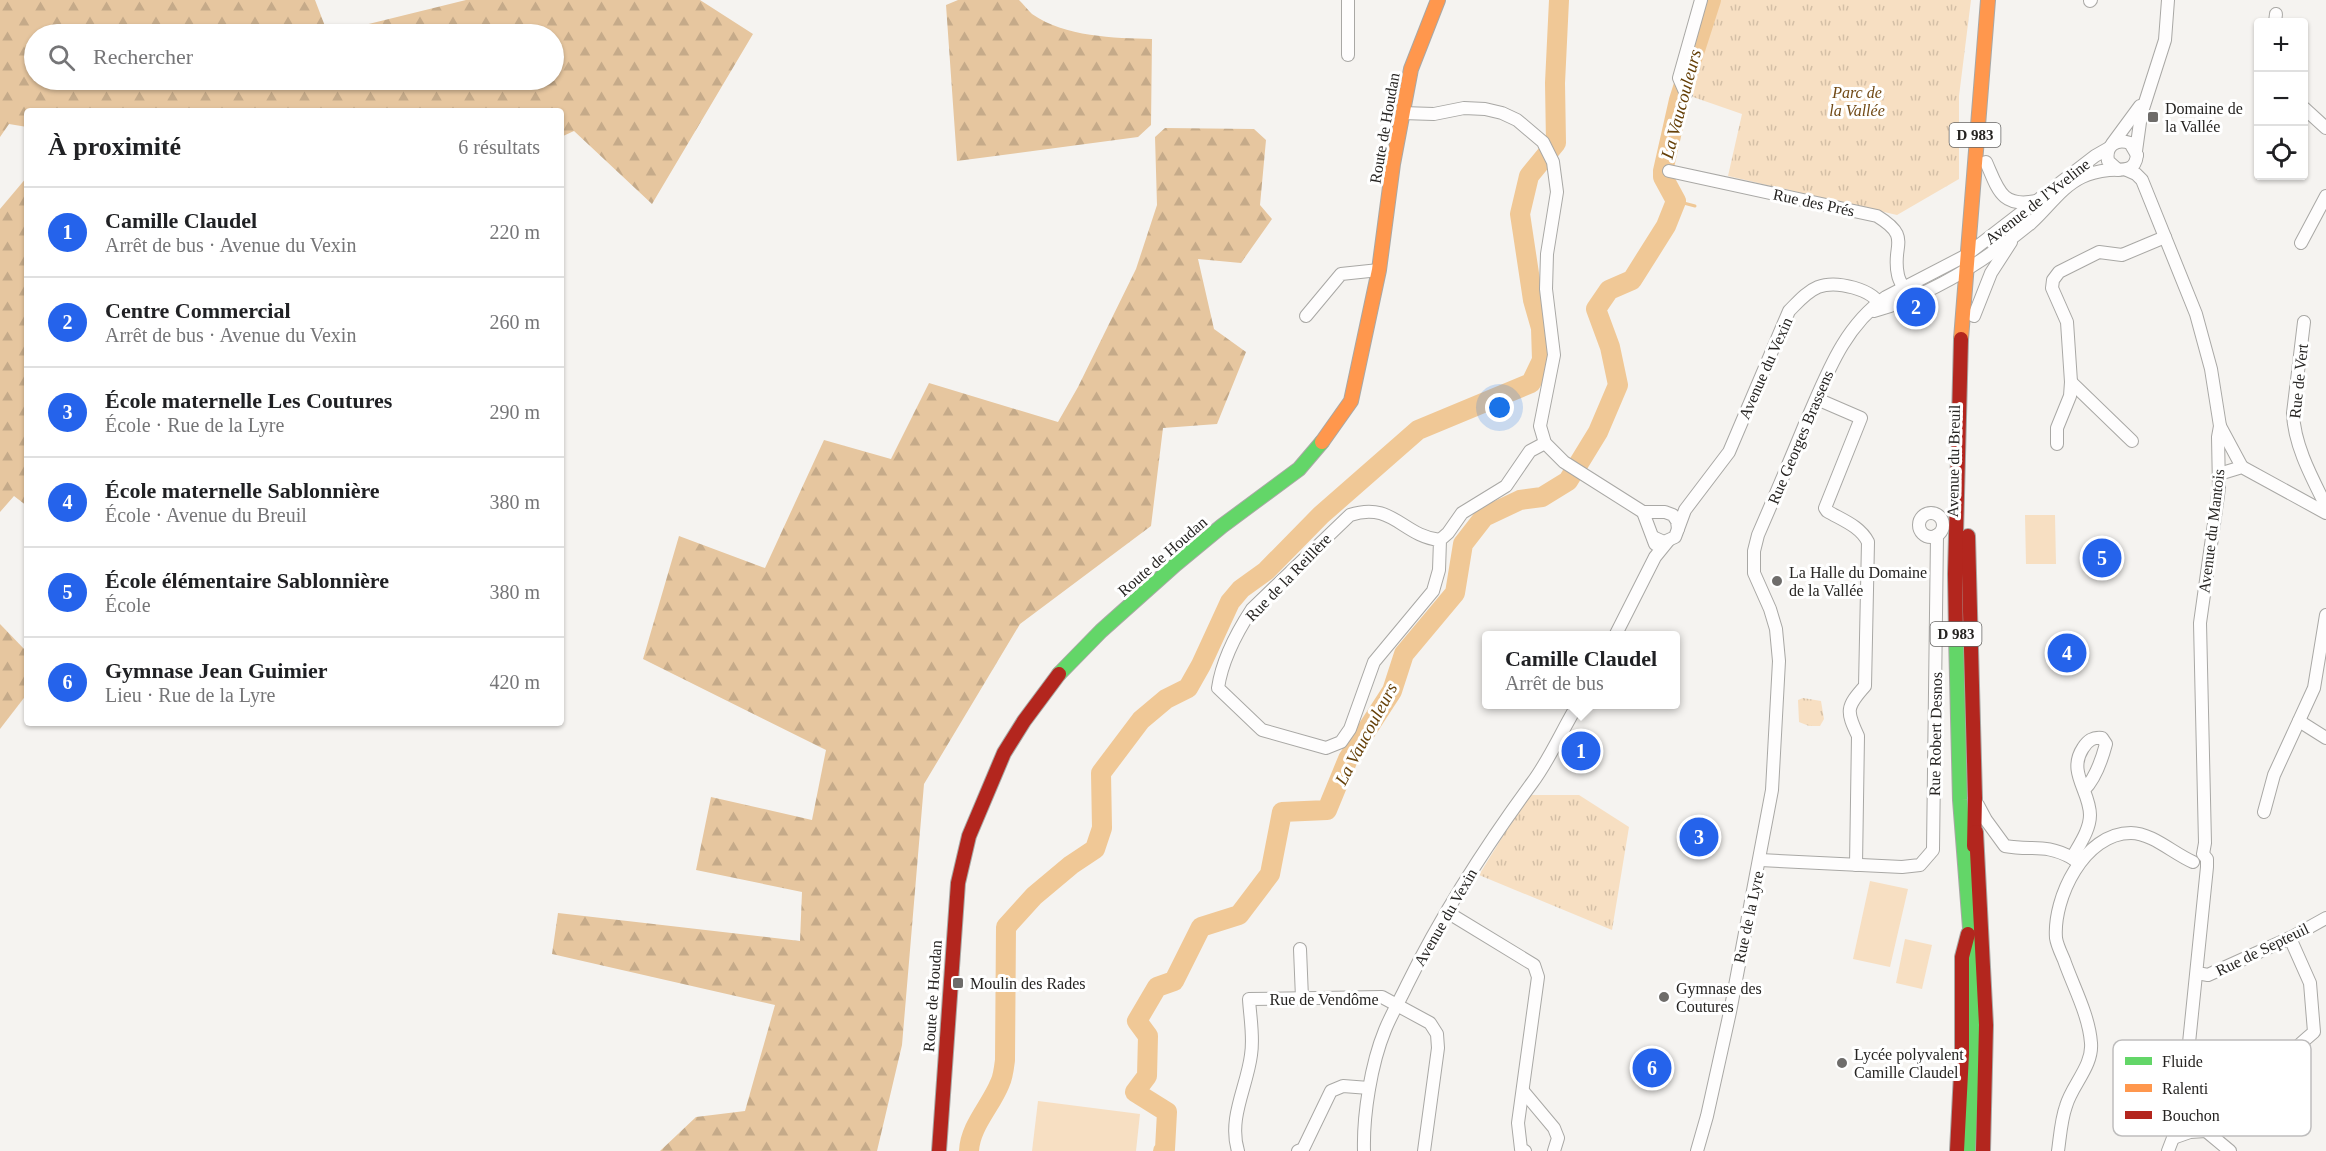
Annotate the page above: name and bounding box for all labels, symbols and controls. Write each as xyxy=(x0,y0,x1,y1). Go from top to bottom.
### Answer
map controls xyxy=(2254,18,2308,180)
button: + xyxy=(2254,18,2308,72)
search box xyxy=(24,24,564,90)
icon: search xyxy=(45,41,78,74)
text: Rechercher xyxy=(93,44,193,69)
water label: La Vaucouleurs xyxy=(1657,47,1705,162)
street label: Route de Houdan xyxy=(1366,71,1403,185)
button: − xyxy=(2254,72,2308,126)
park label: Parc de la Vallée xyxy=(1829,84,1885,119)
place label: Domaine de la Vallée xyxy=(2165,100,2243,135)
marker: Domaine de la Vallée xyxy=(2146,110,2160,124)
road number: D 983 xyxy=(1950,123,2000,147)
button: locate xyxy=(2254,126,2308,180)
text: À proximité xyxy=(48,132,181,161)
text: 6 résultats xyxy=(458,136,540,158)
street label: Avenue de l'Yveline xyxy=(1982,155,2093,248)
street label: Rue des Prés xyxy=(1772,186,1856,219)
text: Camille Claudel xyxy=(105,208,257,233)
text: 1 xyxy=(63,221,73,243)
text: 220 m xyxy=(489,221,540,243)
text: Arrêt de bus · Avenue du Vexin xyxy=(105,234,356,256)
pin: 2 xyxy=(1896,284,1936,330)
text: Centre Commercial xyxy=(105,298,291,323)
text: 2 xyxy=(63,311,73,333)
text: 260 m xyxy=(489,311,540,333)
street label: Avenue du Vexin xyxy=(1735,315,1796,422)
text: Arrêt de bus · Avenue du Vexin xyxy=(105,324,356,346)
street label: Rue de Vert xyxy=(2286,342,2311,419)
street label: Rue Georges Brassens xyxy=(1765,368,1837,507)
text: École maternelle Les Coutures xyxy=(105,388,392,413)
your location xyxy=(1485,393,1514,422)
text: 3 xyxy=(63,401,73,423)
text: 290 m xyxy=(489,401,540,423)
street label: Avenue du Breuil xyxy=(1944,404,1963,517)
text: École · Rue de la Lyre xyxy=(105,414,284,436)
street label: Avenue du Mantois xyxy=(2195,468,2228,594)
text: École maternelle Sablonnière xyxy=(105,478,380,503)
text: 4 xyxy=(63,491,73,513)
text: 380 m xyxy=(489,491,540,513)
text: École · Avenue du Breuil xyxy=(105,504,307,526)
street label: Route de Houdan xyxy=(1114,513,1210,600)
street label: Rue de la Reillère xyxy=(1242,530,1334,625)
pin: 5 xyxy=(2082,536,2122,580)
place label: La Halle du Domaine de la Vallée xyxy=(1789,564,1927,599)
text: École élémentaire Sablonnière xyxy=(105,568,389,593)
marker: La Halle du Domaine de la Vallée xyxy=(1770,574,1784,588)
text: 5 xyxy=(63,581,73,603)
text: 380 m xyxy=(489,581,540,603)
text: École xyxy=(105,594,151,616)
road number: D 983 xyxy=(1930,622,1982,646)
pin: 4 xyxy=(2048,630,2086,676)
popup xyxy=(1482,631,1680,709)
text: Camille Claudel xyxy=(1505,646,1657,671)
text: Gymnase Jean Guimier xyxy=(105,658,327,683)
text: 6 xyxy=(63,671,73,693)
text: 420 m xyxy=(489,671,540,693)
text: Arrêt de bus xyxy=(1505,672,1604,694)
street label: Rue Robert Desnos xyxy=(1926,672,1945,796)
water label: La Vaucouleurs xyxy=(1330,680,1401,789)
text: Lieu · Rue de la Lyre xyxy=(105,684,276,706)
pin: 1 xyxy=(1562,728,1600,774)
pin: 3 xyxy=(1680,814,1718,860)
street label: Avenue du Vexin xyxy=(1411,866,1480,969)
street label: Rue de la Lyre xyxy=(1730,869,1768,965)
street label: Rue de Septeuil xyxy=(2213,919,2312,980)
street label: Route de Houdan xyxy=(920,940,945,1052)
place label: Moulin des Rades xyxy=(970,975,1086,992)
marker: Moulin des Rades xyxy=(951,976,965,990)
place label: Gymnase des Coutures xyxy=(1676,980,1762,1015)
marker: Gymnase des Coutures xyxy=(1657,990,1671,1004)
street label: Rue de Vendôme xyxy=(1269,991,1379,1008)
legend xyxy=(2113,1040,2311,1136)
pin: 6 xyxy=(1632,1046,1672,1090)
place label: Lycée polyvalent Camille Claudel xyxy=(1854,1046,1964,1081)
text: Fluide xyxy=(2162,1053,2203,1070)
marker: Lycée polyvalent Camille Claudel xyxy=(1835,1056,1849,1070)
text: Ralenti xyxy=(2162,1080,2209,1097)
text: Bouchon xyxy=(2162,1107,2220,1124)

